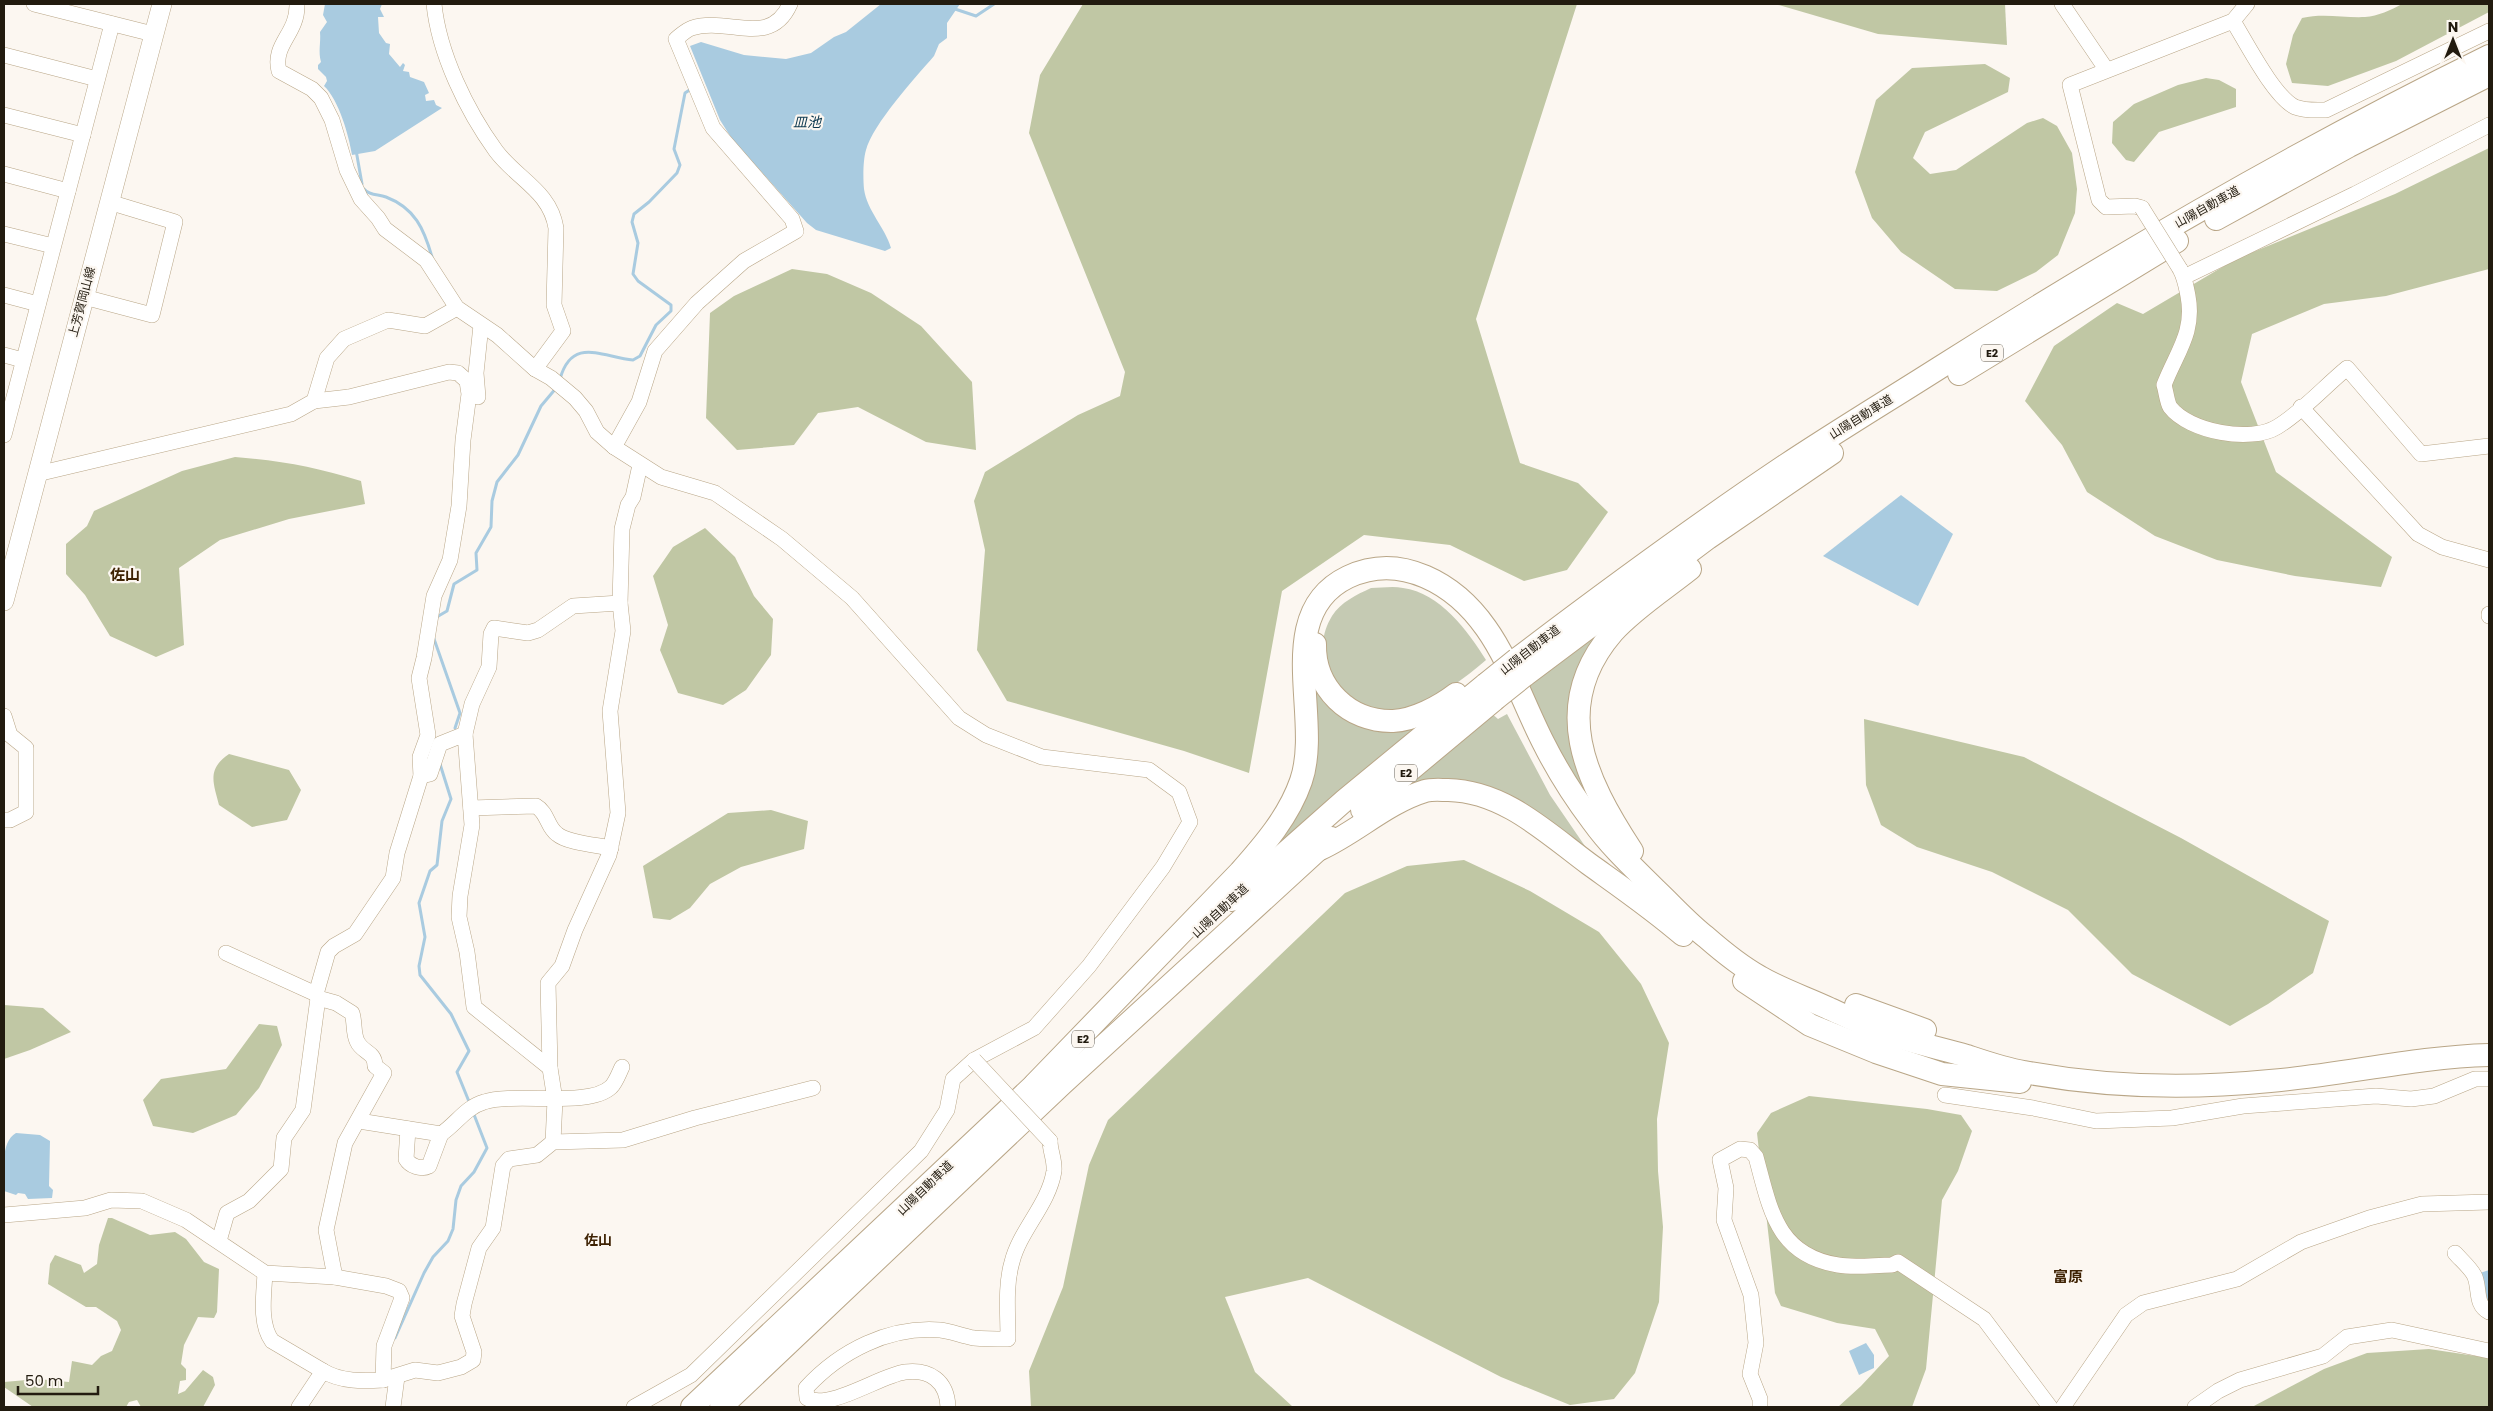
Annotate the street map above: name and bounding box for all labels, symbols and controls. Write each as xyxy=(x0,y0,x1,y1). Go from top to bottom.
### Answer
north arrow xyxy=(2428,15,2478,65)
text: N xyxy=(2448,17,2458,37)
water label: 皿池 xyxy=(793,112,823,132)
street label: 山陽自動車道 xyxy=(2171,182,2242,231)
street label: 上芳賀岡山線 xyxy=(64,265,99,339)
road number: E2 xyxy=(1981,344,2003,362)
street label: 山陽自動車道 xyxy=(1826,390,1896,443)
district label: 佐山 xyxy=(110,564,140,585)
street label: 山陽自動車道 xyxy=(1496,621,1563,678)
road number: E2 xyxy=(1395,764,1417,781)
street label: 山陽自動車道 xyxy=(1188,880,1252,941)
road number: E2 xyxy=(1072,1030,1094,1048)
street label: 山陽自動車道 xyxy=(893,1157,956,1219)
district label: 佐山 xyxy=(584,1230,612,1250)
district label: 富原 xyxy=(2053,1266,2083,1287)
scale bar xyxy=(18,1364,98,1396)
text: 50 m xyxy=(25,1370,63,1391)

